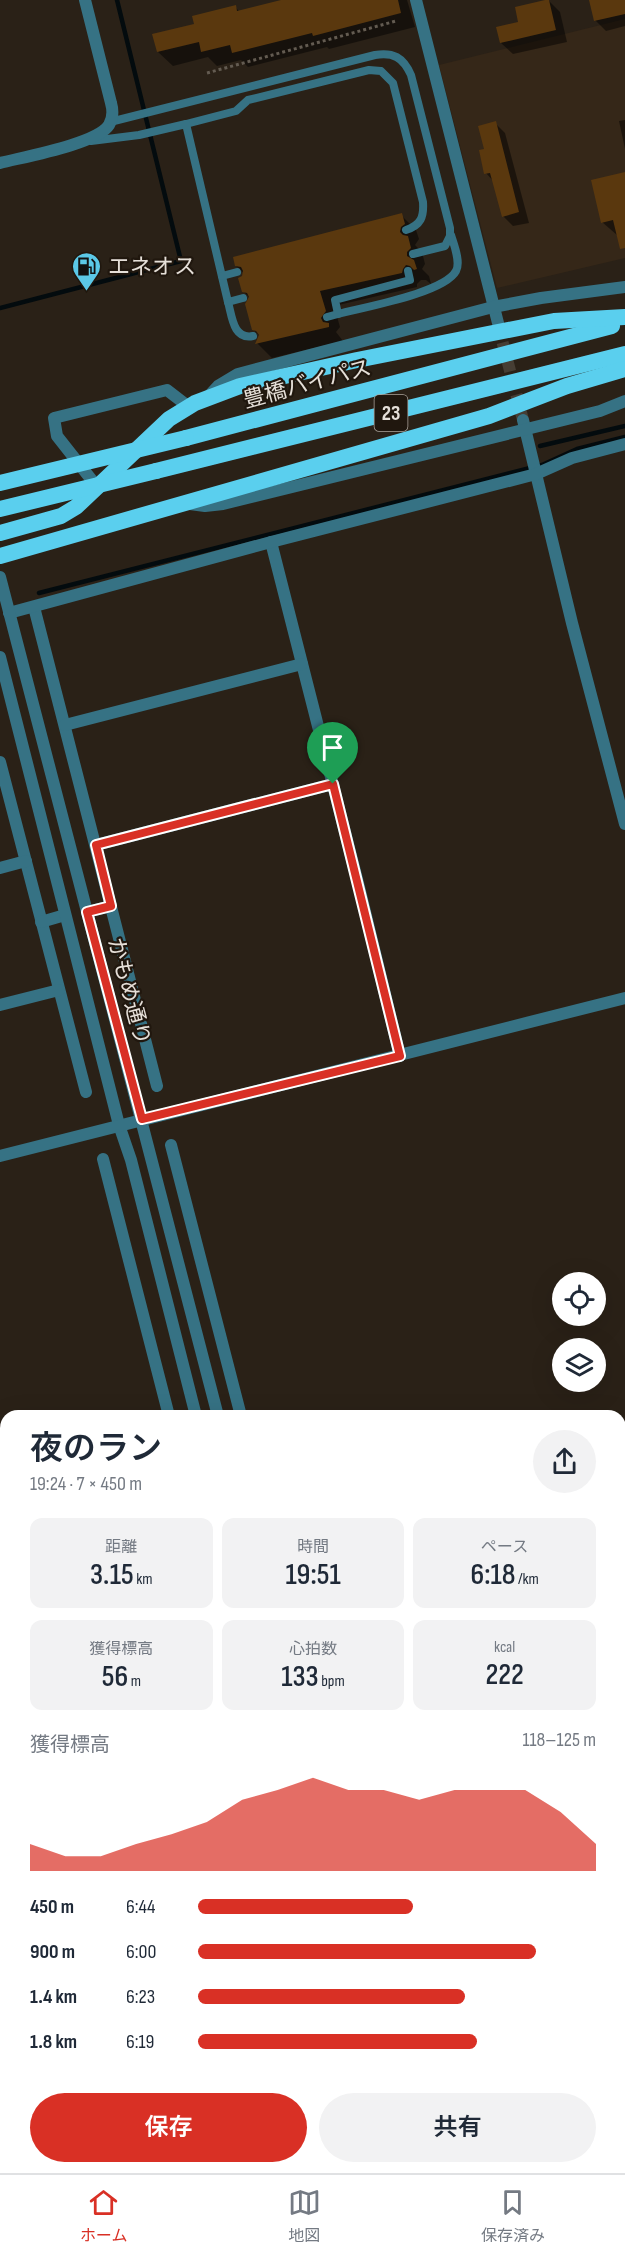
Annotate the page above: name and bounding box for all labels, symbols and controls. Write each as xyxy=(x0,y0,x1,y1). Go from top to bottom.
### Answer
fuel station icon: エネオス xyxy=(71,250,103,292)
place label: エネオス xyxy=(108,254,196,281)
street label: 豊橋バイパス xyxy=(240,354,374,415)
road number: 23 xyxy=(374,395,408,431)
pin xyxy=(307,722,358,784)
icon: arrive xyxy=(316,731,349,764)
street label: かもめ通り xyxy=(101,935,156,1048)
map controls xyxy=(552,1272,606,1392)
button: locate xyxy=(552,1272,606,1326)
button: layers xyxy=(552,1338,606,1392)
text: 夜のラン xyxy=(30,1429,162,1469)
button: share xyxy=(533,1430,596,1493)
text: 19:24 · 7 × 450 m xyxy=(30,1472,142,1496)
text: 距離 xyxy=(105,1538,137,1557)
text: 時間 xyxy=(297,1538,329,1557)
text: ペース xyxy=(481,1538,528,1557)
text: 3.15 xyxy=(90,1557,134,1593)
text: 19:51 xyxy=(285,1557,341,1593)
text: 6:18 xyxy=(471,1557,515,1593)
text: km xyxy=(134,1570,153,1589)
text: /km xyxy=(515,1570,539,1589)
text: kcal xyxy=(494,1638,515,1657)
text: 獲得標高 xyxy=(89,1640,153,1659)
text: 心拍数 xyxy=(289,1640,337,1659)
text: 222 xyxy=(485,1657,524,1693)
text: 56 xyxy=(102,1659,128,1695)
text: 133 xyxy=(281,1659,319,1695)
text: m xyxy=(128,1672,141,1691)
text: bpm xyxy=(319,1672,345,1691)
text: 118–125 m xyxy=(523,1728,596,1752)
text: 獲得標高 xyxy=(30,1733,110,1757)
text: 450 m xyxy=(30,1895,74,1919)
text: 6:44 xyxy=(126,1895,155,1919)
text: 900 m xyxy=(30,1940,75,1964)
text: 6:00 xyxy=(126,1940,156,1964)
text: 1.4 km xyxy=(30,1985,77,2009)
text: 6:23 xyxy=(126,1985,155,2009)
text: 1.8 km xyxy=(30,2030,77,2054)
text: 6:19 xyxy=(126,2030,154,2054)
button: 保存 xyxy=(30,2093,307,2162)
button: 共有 xyxy=(319,2093,596,2162)
tab: ホーム xyxy=(80,2186,128,2246)
tab: 地図 xyxy=(288,2186,321,2246)
tab: 保存済み xyxy=(481,2186,545,2246)

